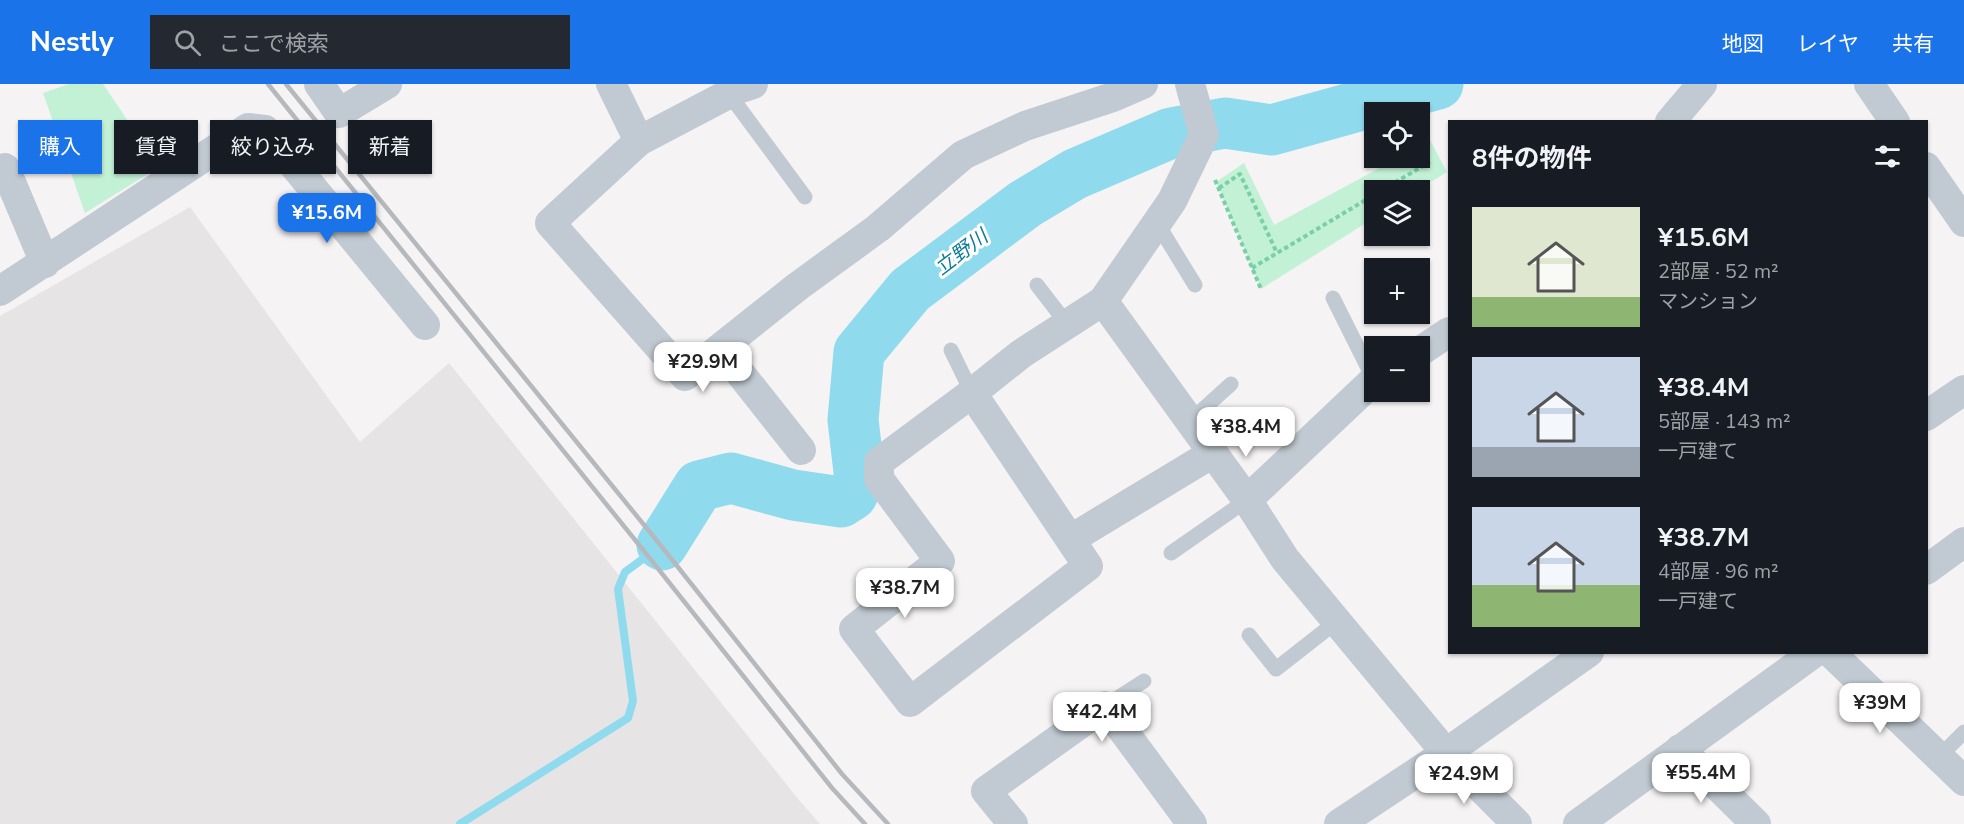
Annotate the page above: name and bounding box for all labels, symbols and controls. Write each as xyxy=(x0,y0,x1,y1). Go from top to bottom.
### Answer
search box xyxy=(150,15,570,69)
text: Nestly xyxy=(30,23,114,61)
icon: search xyxy=(171,26,204,59)
text: ここで検索 xyxy=(219,29,329,59)
text: 地図 xyxy=(1722,30,1764,58)
text: レイヤ xyxy=(1797,30,1859,58)
text: 共有 xyxy=(1892,30,1934,58)
map controls xyxy=(1364,102,1430,402)
button: locate xyxy=(1364,102,1430,168)
chip: 購入 xyxy=(18,120,102,174)
chip: 賃貸 xyxy=(114,120,198,174)
chip: 絞り込み xyxy=(210,120,336,174)
chip: 新着 xyxy=(348,120,432,174)
icon: filters xyxy=(1871,140,1904,173)
text: 8件の物件 xyxy=(1472,141,1592,176)
button: layers xyxy=(1364,180,1430,246)
pin: ¥15.6M xyxy=(278,193,376,244)
text: ¥15.6M xyxy=(292,199,362,226)
text: ¥15.6M xyxy=(1658,220,1749,255)
water label: 立野川 xyxy=(929,222,995,281)
icon: home xyxy=(1520,231,1592,303)
button: + xyxy=(1364,258,1430,324)
text: 2部屋 · 52 m² xyxy=(1658,258,1779,285)
text: マンション xyxy=(1658,288,1758,315)
button: − xyxy=(1364,336,1430,402)
pin: ¥29.9M xyxy=(654,342,752,393)
text: ¥29.9M xyxy=(668,348,738,375)
text: ¥38.4M xyxy=(1658,370,1749,405)
icon: home xyxy=(1520,381,1592,453)
pin: ¥38.4M xyxy=(1197,407,1295,458)
text: 5部屋 · 143 m² xyxy=(1658,408,1791,435)
text: ¥38.4M xyxy=(1211,413,1281,440)
text: 一戸建て xyxy=(1658,438,1738,465)
text: ¥38.7M xyxy=(1658,520,1749,555)
icon: home xyxy=(1520,531,1592,603)
text: 4部屋 · 96 m² xyxy=(1658,558,1779,585)
pin: ¥38.7M xyxy=(856,568,954,619)
text: ¥38.7M xyxy=(870,574,940,601)
text: 一戸建て xyxy=(1658,588,1738,615)
pin: ¥39M xyxy=(1844,683,1916,734)
text: ¥39M xyxy=(1853,689,1907,716)
pin: ¥42.4M xyxy=(1053,692,1151,743)
text: ¥42.4M xyxy=(1067,698,1137,725)
pin: ¥55.4M xyxy=(1652,753,1750,804)
pin: ¥24.9M xyxy=(1415,754,1513,805)
text: ¥55.4M xyxy=(1666,759,1736,786)
text: ¥24.9M xyxy=(1429,760,1499,787)

